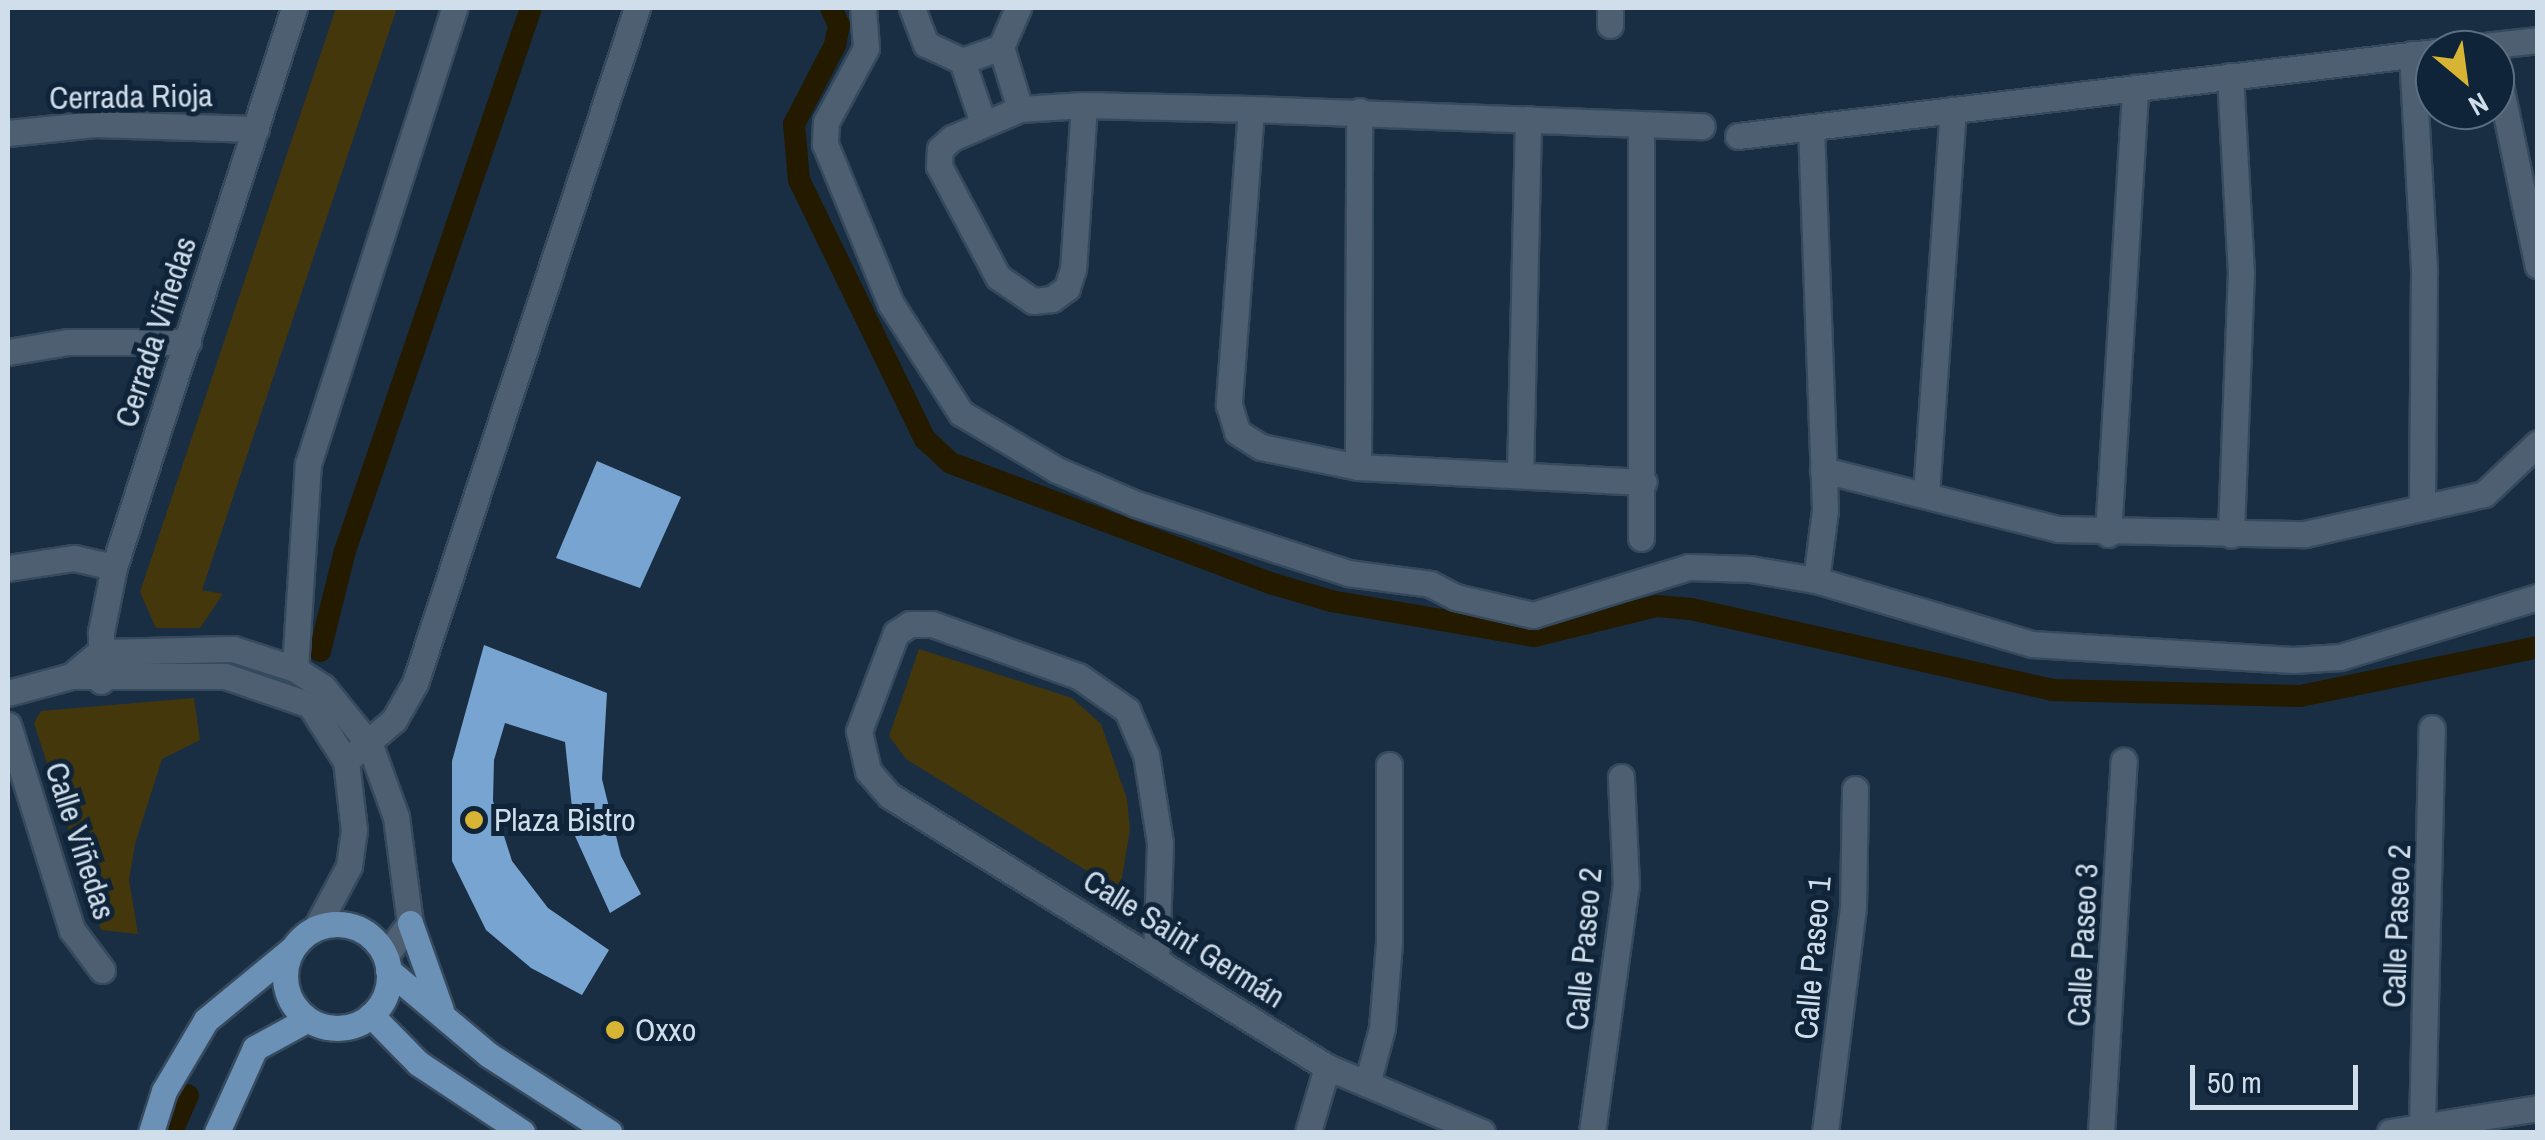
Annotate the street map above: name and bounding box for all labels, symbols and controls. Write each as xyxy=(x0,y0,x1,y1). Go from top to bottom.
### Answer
north arrow xyxy=(2415,30,2515,130)
street label: Cerrada Rioja xyxy=(49,76,213,118)
text: N xyxy=(2462,84,2495,125)
street label: Cerrada Viñedas xyxy=(107,232,205,432)
street label: Calle Viñedas xyxy=(37,758,123,924)
place label: Plaza Bistro xyxy=(494,801,635,839)
marker: Plaza Bistro xyxy=(463,809,485,831)
street label: Calle Paseo 2 xyxy=(2375,844,2419,1008)
street label: Calle Saint Germán xyxy=(1076,862,1292,1016)
street label: Calle Paseo 3 xyxy=(2060,862,2106,1028)
street label: Calle Paseo 2 xyxy=(1558,866,1610,1032)
street label: Calle Paseo 1 xyxy=(1787,875,1839,1041)
place label: Oxxo xyxy=(635,1011,696,1049)
marker: Oxxo xyxy=(604,1019,626,1041)
scale bar xyxy=(2195,1045,2362,1107)
text: 50 m xyxy=(2207,1062,2262,1102)

